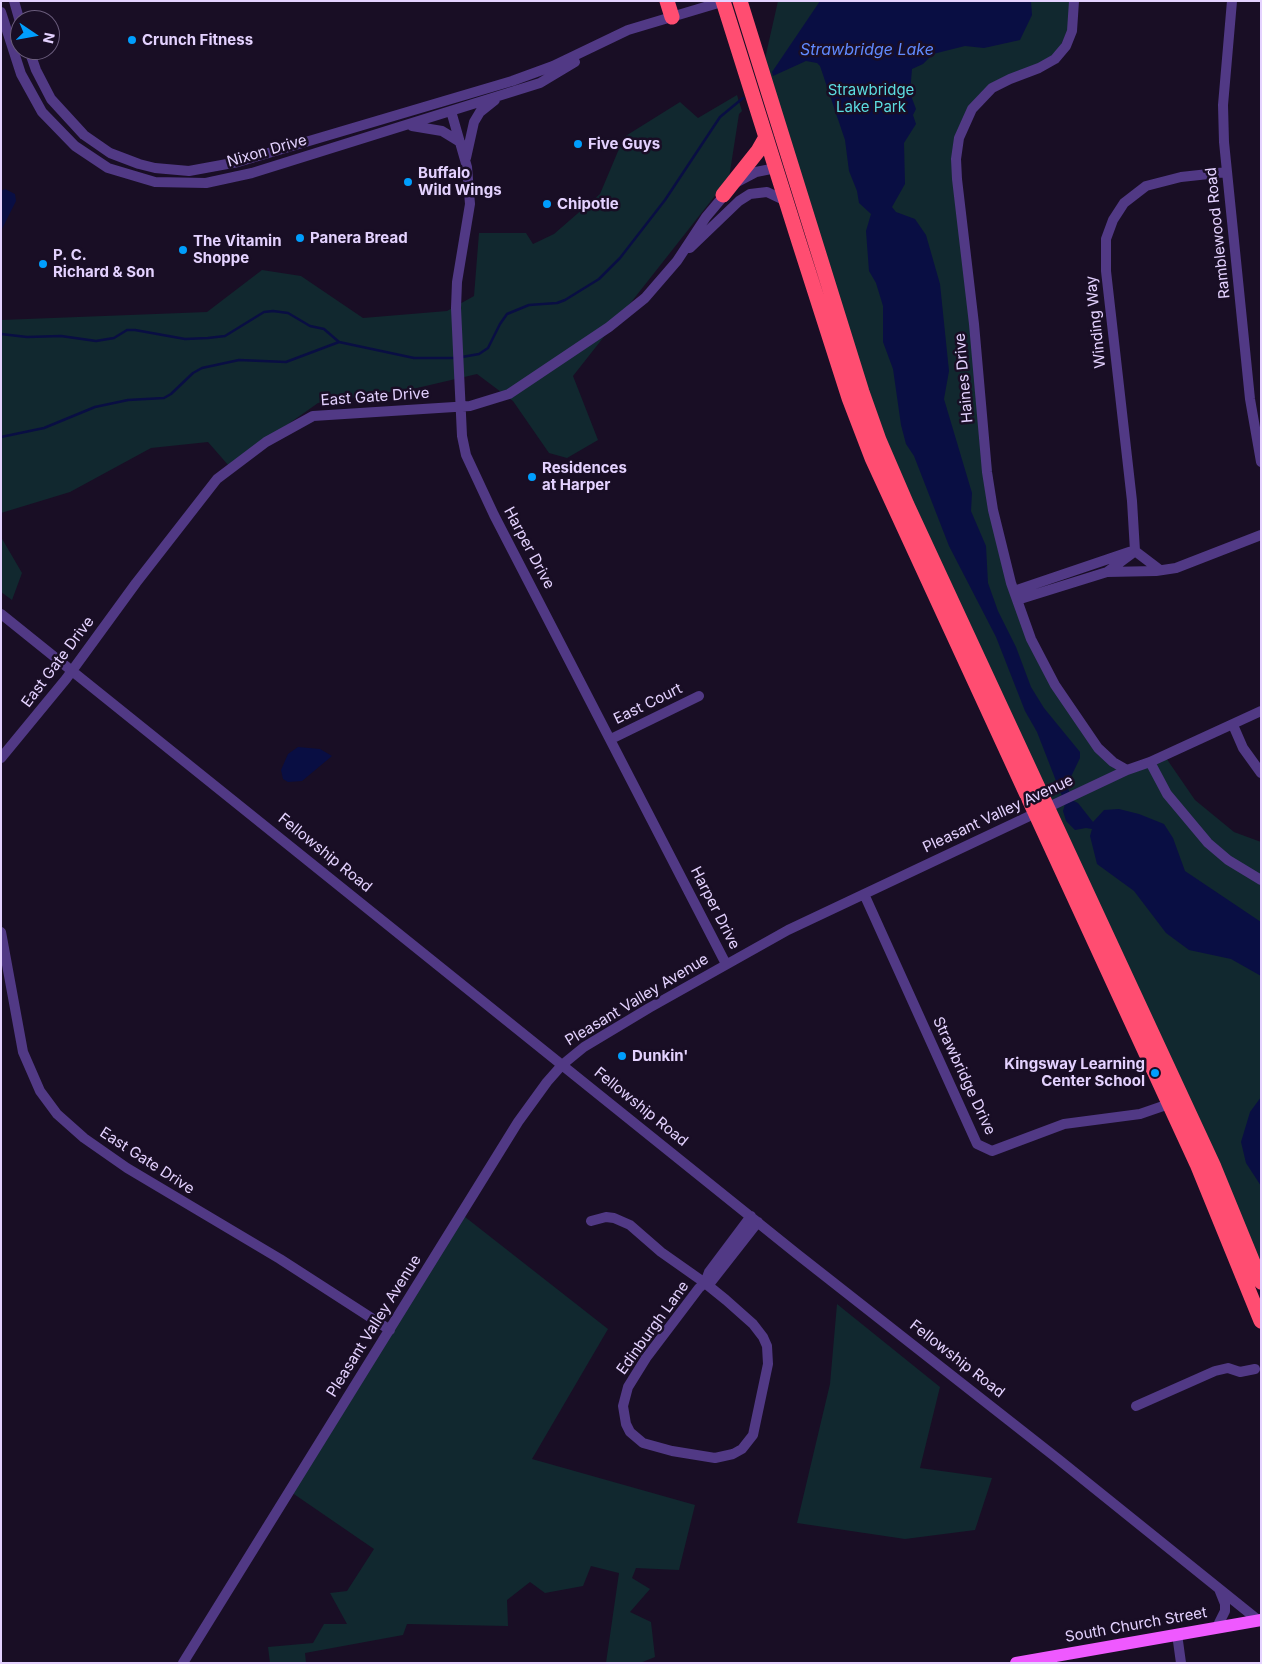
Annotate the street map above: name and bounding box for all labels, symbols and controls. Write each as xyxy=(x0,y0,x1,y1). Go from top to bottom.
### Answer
north arrow xyxy=(10,10,60,60)
text: N xyxy=(40,31,59,45)
place label: Crunch Fitness xyxy=(142,31,253,49)
marker: Crunch Fitness xyxy=(126,34,138,46)
water label: Strawbridge Lake xyxy=(800,40,934,60)
park label: Strawbridge Lake Park xyxy=(828,81,914,116)
street label: Nixon Drive xyxy=(225,131,309,171)
place label: Five Guys xyxy=(588,135,660,153)
marker: Five Guys xyxy=(572,138,584,150)
place label: Buffalo Wild Wings xyxy=(418,164,502,199)
street label: Ramblewood Road xyxy=(1202,166,1234,300)
marker: Buffalo Wild Wings xyxy=(402,176,414,188)
place label: Chipotle xyxy=(557,195,619,213)
marker: Chipotle xyxy=(541,198,553,210)
place label: Panera Bread xyxy=(310,229,408,247)
place label: The Vitamin Shoppe xyxy=(193,232,281,267)
marker: Panera Bread xyxy=(294,232,306,244)
marker: The Vitamin Shoppe xyxy=(177,244,189,256)
place label: P. C. Richard & Son xyxy=(53,246,155,281)
marker: P. C. Richard & Son xyxy=(37,258,49,270)
street label: Winding Way xyxy=(1082,275,1110,369)
street label: Haines Drive xyxy=(951,332,977,424)
street label: East Gate Drive xyxy=(320,384,430,410)
place label: Residences at Harper xyxy=(542,459,627,494)
marker: Residences at Harper xyxy=(526,471,538,483)
street label: Harper Drive xyxy=(500,504,558,592)
street label: East Gate Drive xyxy=(18,613,98,711)
street label: East Court xyxy=(611,680,685,728)
street label: Pleasant Valley Avenue xyxy=(920,771,1076,857)
street label: Fellowship Road xyxy=(275,810,375,896)
street label: Harper Drive xyxy=(686,864,744,952)
street label: Pleasant Valley Avenue xyxy=(562,950,712,1050)
street label: Strawbridge Drive xyxy=(929,1014,999,1138)
place label: Dunkin' xyxy=(632,1047,688,1065)
marker: Dunkin' xyxy=(616,1050,628,1062)
place label: Kingsway Learning Center School xyxy=(1004,1055,1145,1090)
street label: Fellowship Road xyxy=(591,1064,691,1150)
marker: Kingsway Learning Center School xyxy=(1149,1067,1161,1079)
street label: East Gate Drive xyxy=(96,1124,198,1198)
street label: Pleasant Valley Avenue xyxy=(323,1252,425,1400)
street label: Edinburgh Lane xyxy=(613,1278,693,1378)
street label: Fellowship Road xyxy=(906,1316,1008,1402)
street label: South Church Street xyxy=(1064,1604,1208,1646)

